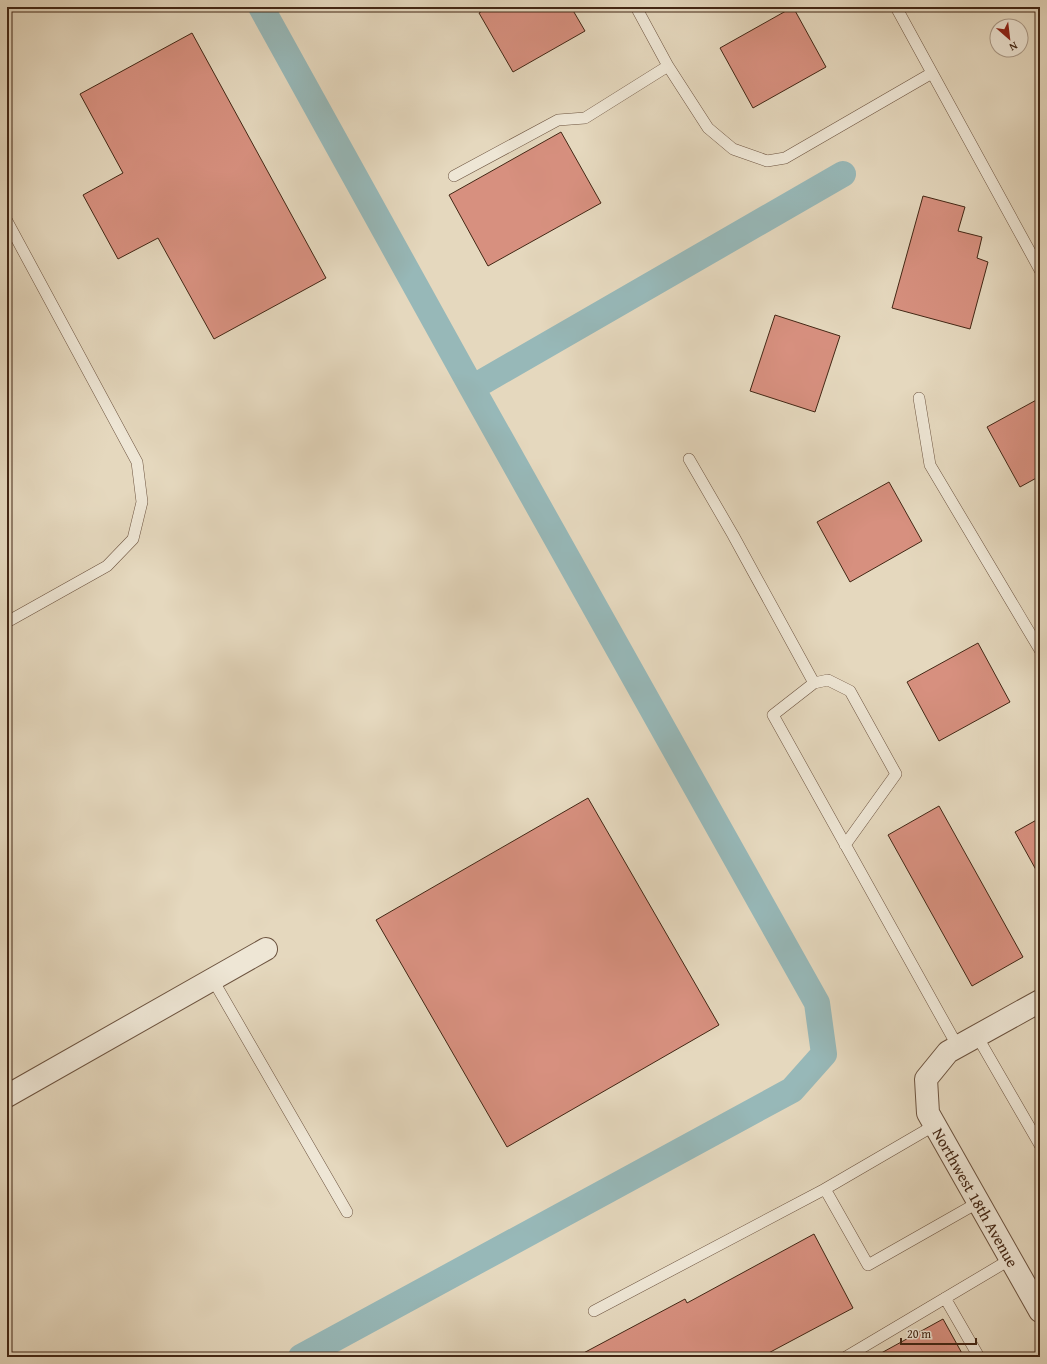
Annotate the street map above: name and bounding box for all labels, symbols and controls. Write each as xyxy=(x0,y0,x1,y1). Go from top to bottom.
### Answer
north arrow xyxy=(989,18,1029,58)
text: N xyxy=(1006,38,1021,56)
street label: Northwest 18th Avenue xyxy=(927,1123,1025,1271)
scale bar xyxy=(901,1320,976,1346)
text: 20 m xyxy=(907,1325,931,1342)

